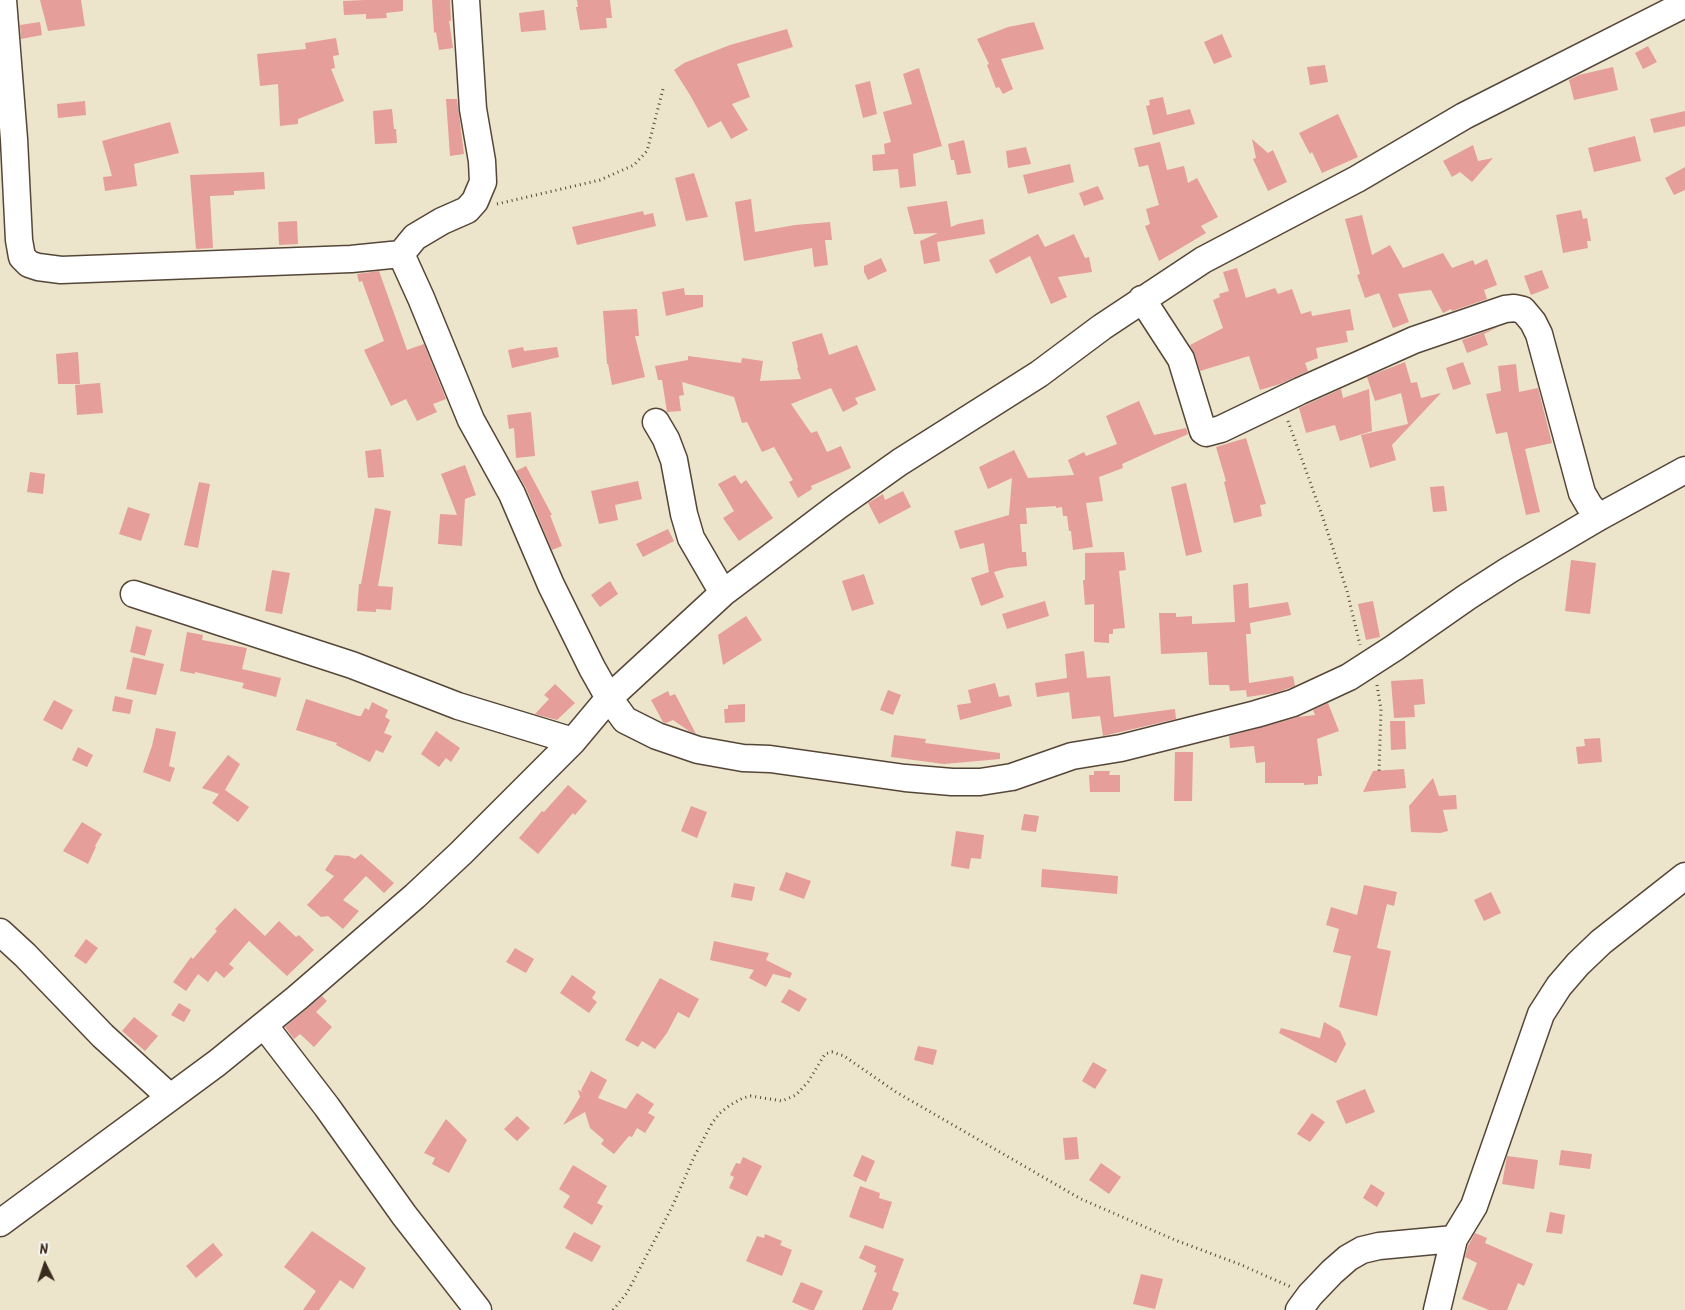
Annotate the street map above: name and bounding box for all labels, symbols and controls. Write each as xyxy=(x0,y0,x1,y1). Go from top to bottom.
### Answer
text: N xyxy=(39,1239,49,1261)
north arrow xyxy=(20,1240,70,1290)

